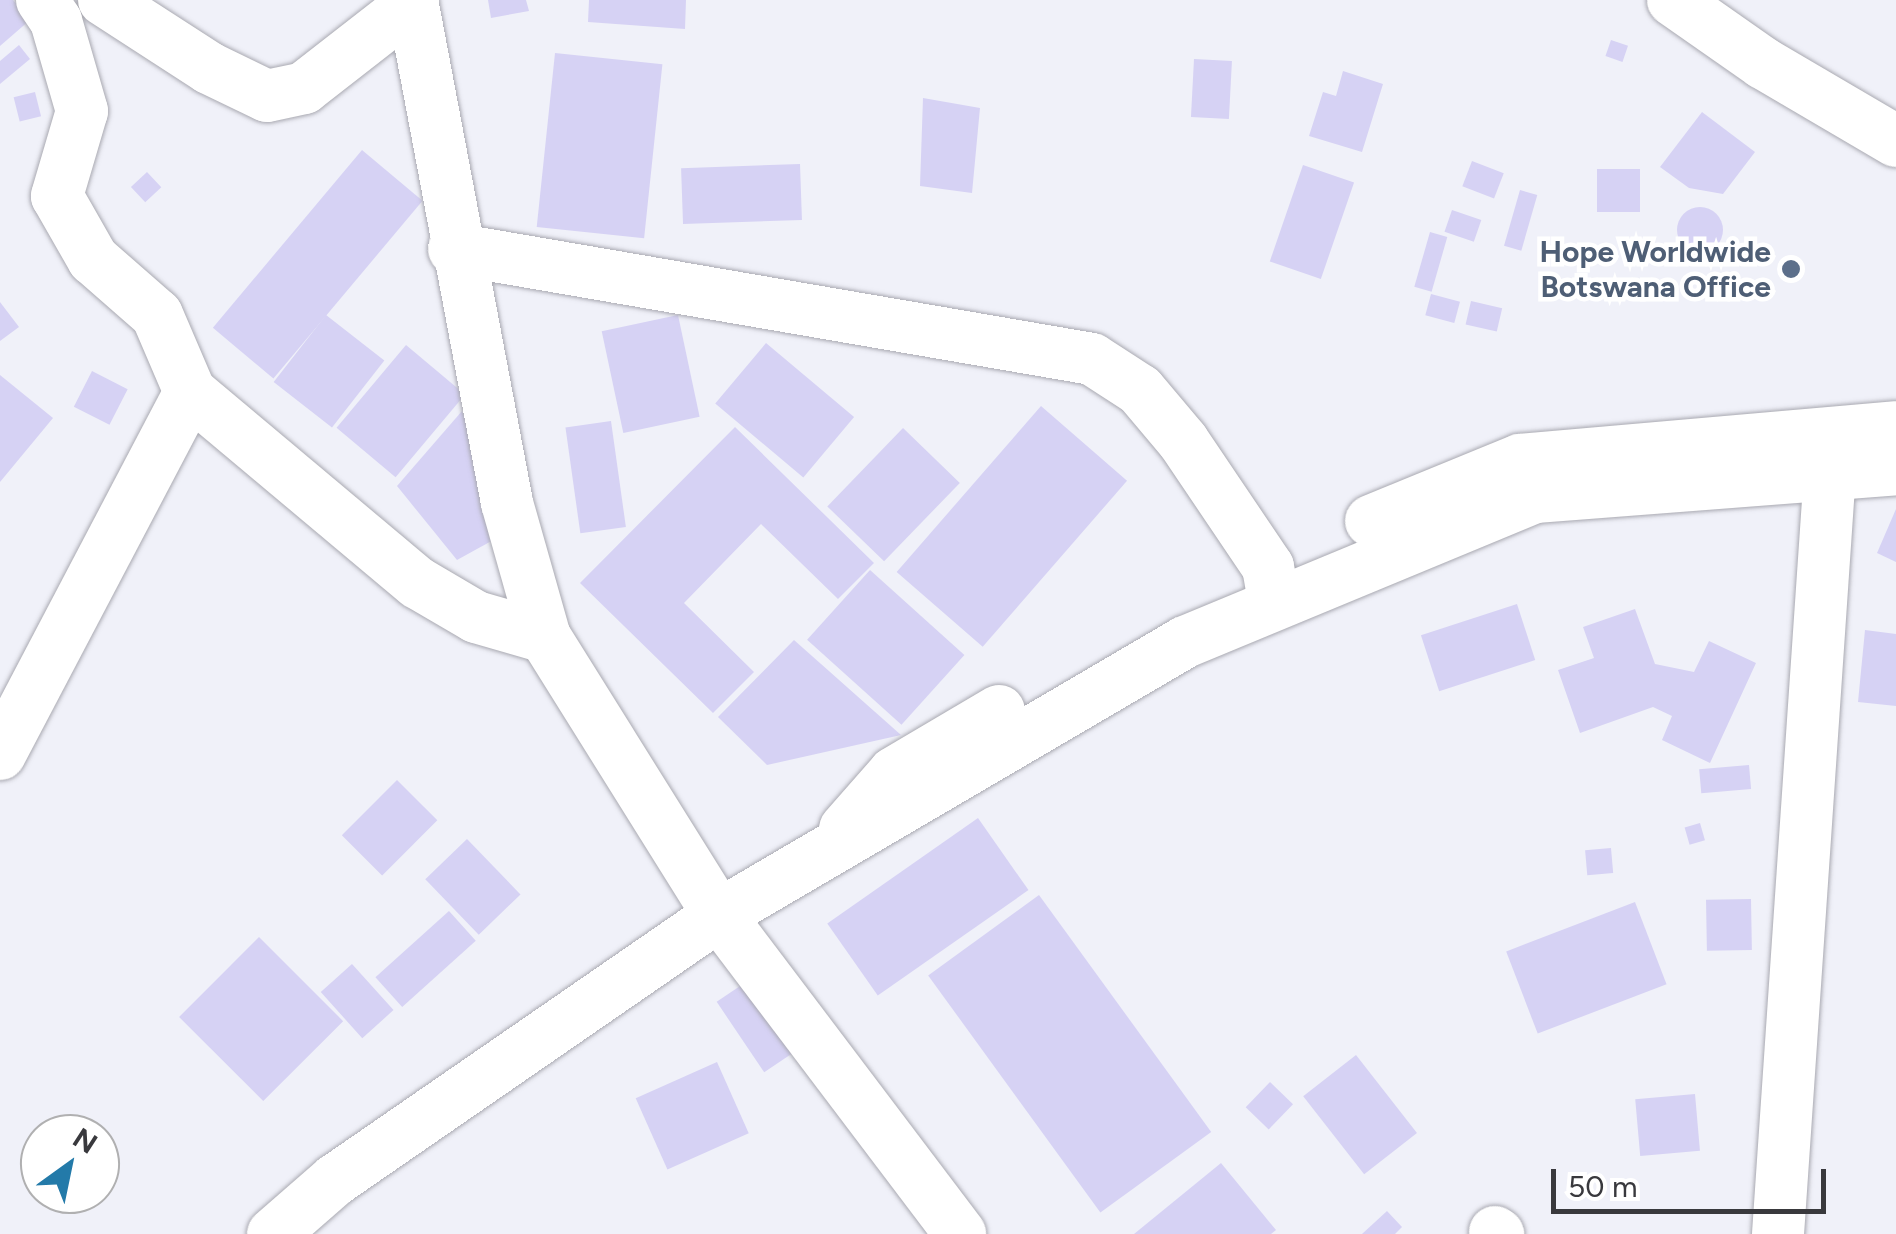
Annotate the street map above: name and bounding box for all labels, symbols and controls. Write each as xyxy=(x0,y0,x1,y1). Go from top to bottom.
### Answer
place label: Hope Worldwide Botswana Office xyxy=(1540,234,1771,304)
marker: Hope Worldwide Botswana Office xyxy=(1780,258,1802,280)
north arrow xyxy=(20,1114,120,1214)
text: N xyxy=(67,1120,104,1161)
scale bar xyxy=(1556,1149,1831,1211)
text: 50 m xyxy=(1568,1168,1637,1205)

